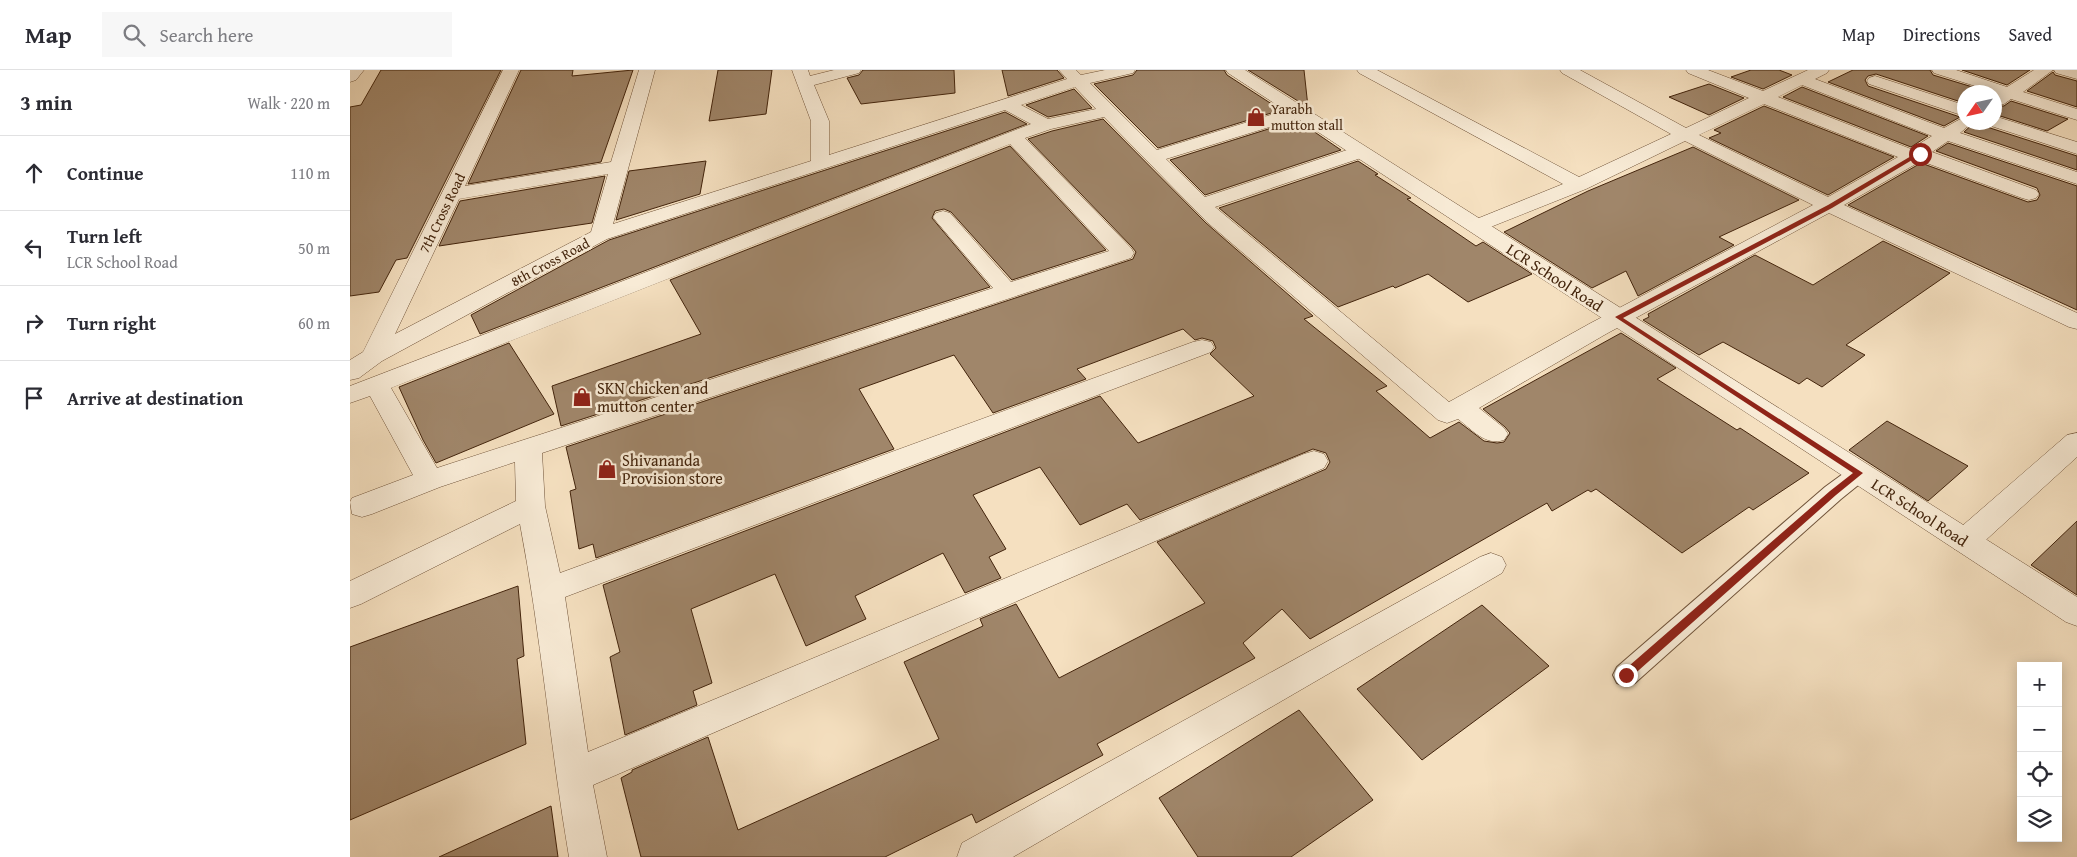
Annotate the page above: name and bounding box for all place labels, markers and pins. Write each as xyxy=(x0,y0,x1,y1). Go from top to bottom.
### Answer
place label: Yarabh mutton stall xyxy=(1271,99,1343,135)
shop icon: Yarabh mutton stall xyxy=(1245,106,1267,128)
place label: SKN chicken and mutton center xyxy=(597,376,709,418)
shop icon: SKN chicken and mutton center xyxy=(571,386,593,408)
place label: Shivananda Provision store xyxy=(622,448,723,490)
shop icon: Shivananda Provision store xyxy=(596,458,618,480)

